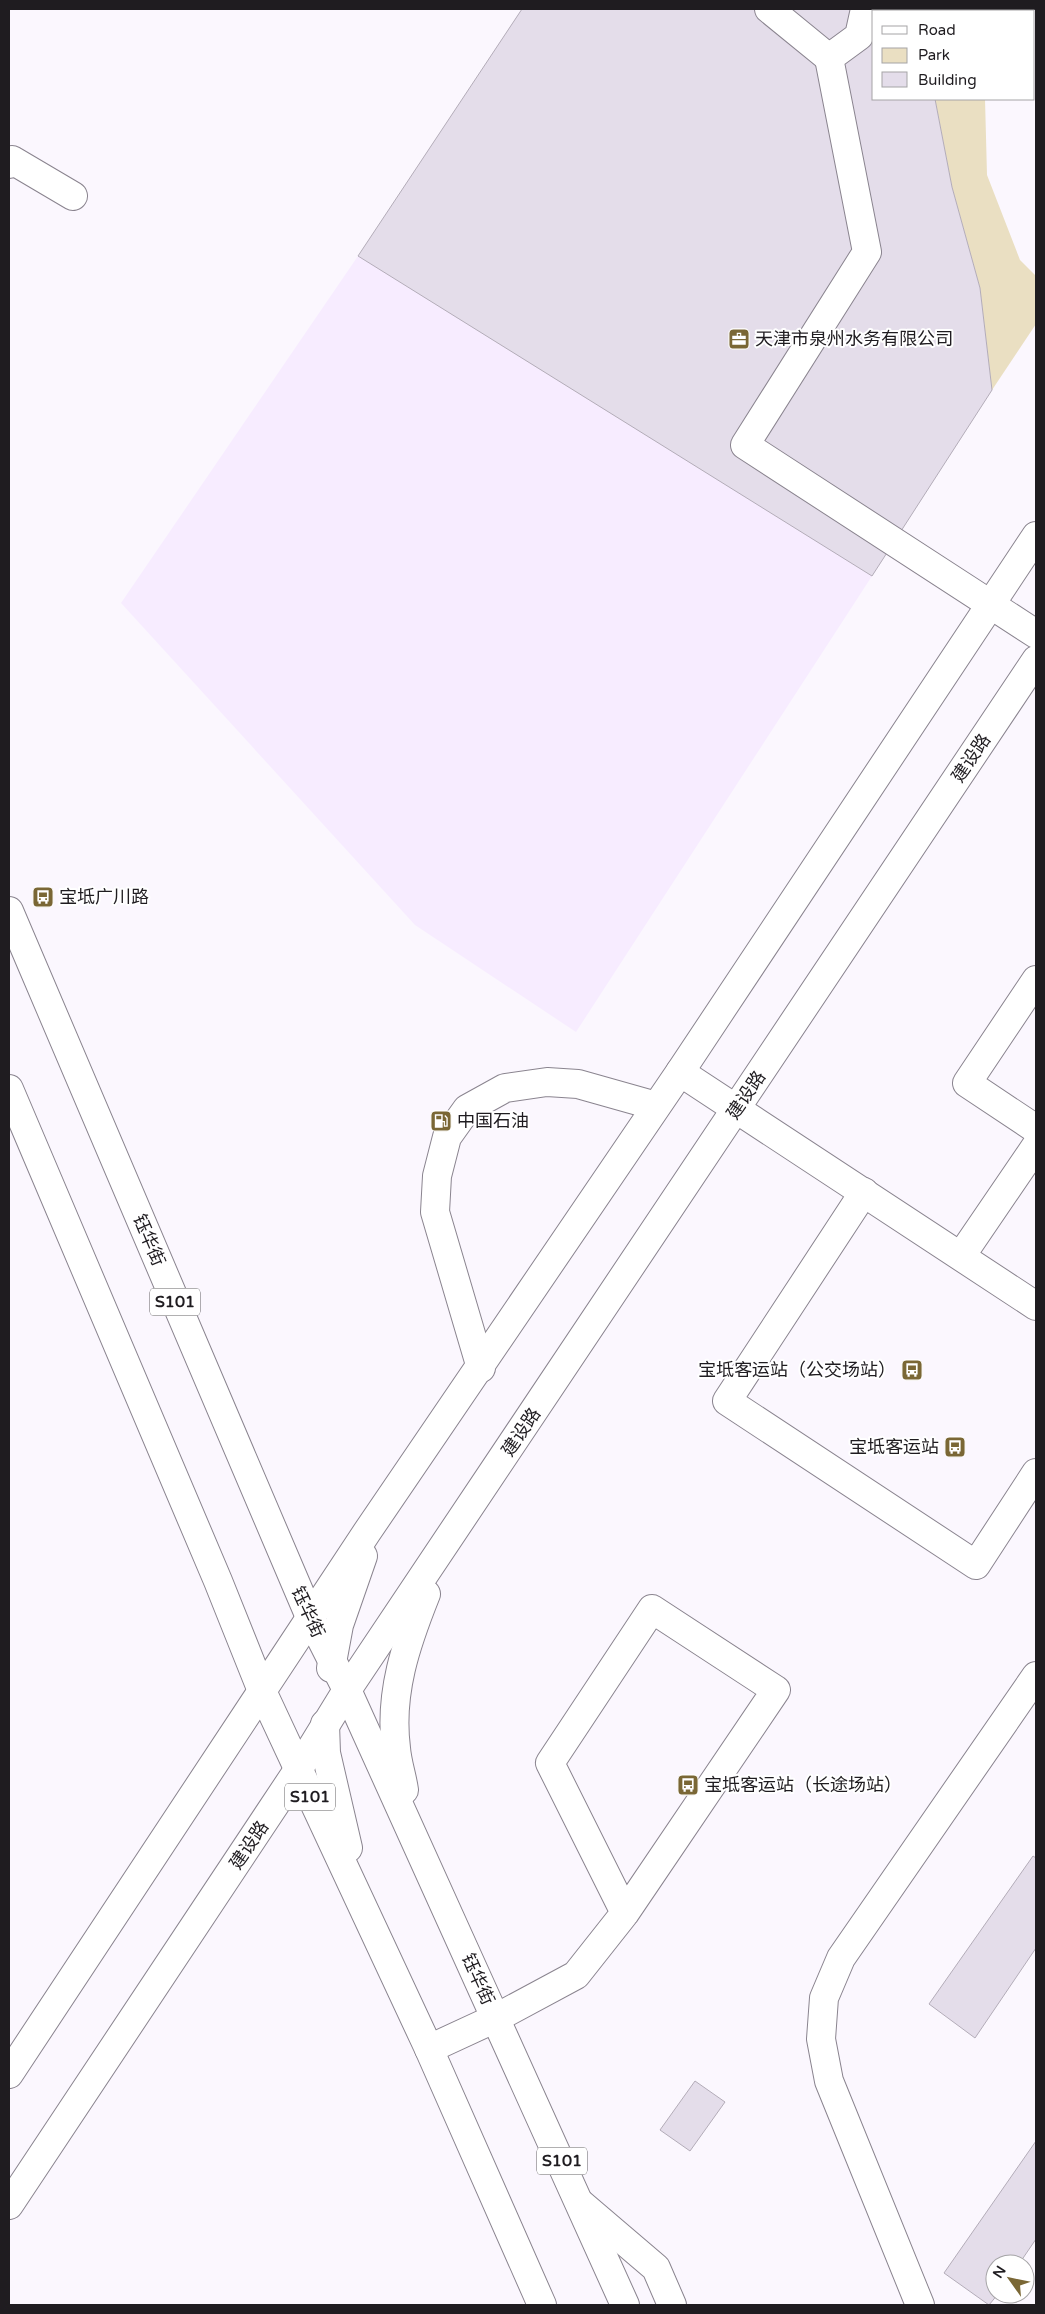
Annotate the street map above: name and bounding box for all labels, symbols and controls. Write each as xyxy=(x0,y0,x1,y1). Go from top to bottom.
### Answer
legend xyxy=(872,10,1035,100)
text: Road xyxy=(918,21,956,39)
text: Park xyxy=(918,46,950,64)
text: Building xyxy=(918,71,977,89)
office icon: 天津市泉州水务有限公司 xyxy=(727,327,751,351)
place label: 天津市泉州水务有限公司 xyxy=(755,328,953,350)
street label: 建设路 xyxy=(947,729,995,787)
bus stop icon: 宝坻广川路 xyxy=(31,885,55,909)
place label: 宝坻广川路 xyxy=(59,886,149,908)
street label: 建设路 xyxy=(722,1066,770,1124)
fuel station icon: 中国石油 xyxy=(429,1109,453,1133)
place label: 中国石油 xyxy=(457,1110,529,1132)
street label: 钰华街 xyxy=(128,1211,170,1269)
road number: S101 xyxy=(150,1288,200,1315)
bus stop icon: 宝坻客运站（公交场站） xyxy=(900,1358,924,1382)
place label: 宝坻客运站（公交场站） xyxy=(698,1359,896,1381)
street label: 建设路 xyxy=(497,1403,545,1461)
bus stop icon: 宝坻客运站 xyxy=(943,1435,967,1459)
place label: 宝坻客运站 xyxy=(849,1436,939,1458)
street label: 钰华街 xyxy=(287,1583,329,1641)
bus stop icon: 宝坻客运站（长途场站） xyxy=(676,1773,700,1797)
place label: 宝坻客运站（长途场站） xyxy=(704,1774,902,1796)
road number: S101 xyxy=(285,1784,335,1810)
street label: 建设路 xyxy=(225,1816,273,1874)
street label: 钰华街 xyxy=(457,1950,499,2008)
road number: S101 xyxy=(537,2148,587,2174)
north arrow xyxy=(985,2254,1035,2304)
text: N xyxy=(989,2263,1010,2282)

